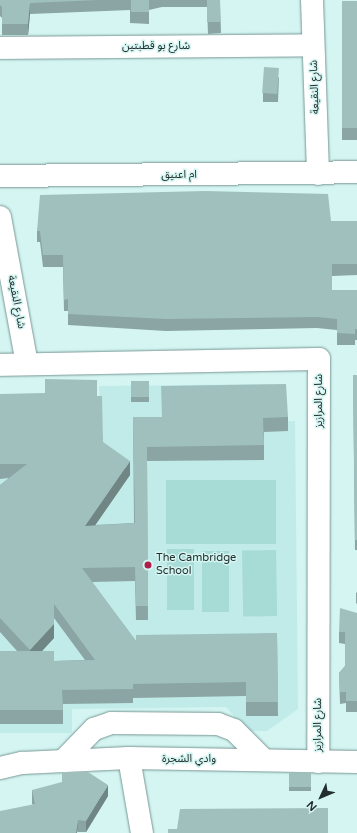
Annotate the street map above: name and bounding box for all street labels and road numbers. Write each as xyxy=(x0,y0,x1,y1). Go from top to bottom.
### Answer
street label: شارع بو قطبتين xyxy=(122,39,190,53)
street label: شارع النقيعة xyxy=(307,60,323,114)
street label: ام اعنيق xyxy=(161,168,197,182)
street label: شارع النقيعة xyxy=(4,274,28,330)
street label: شارع المرازيز xyxy=(312,374,326,428)
street label: شارع المرازيز xyxy=(311,698,325,752)
street label: وادي الشجرة xyxy=(162,752,216,766)

